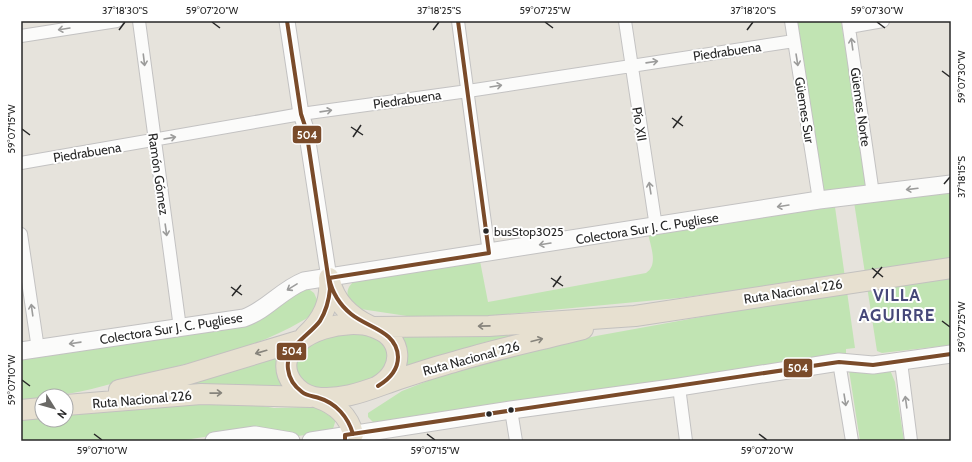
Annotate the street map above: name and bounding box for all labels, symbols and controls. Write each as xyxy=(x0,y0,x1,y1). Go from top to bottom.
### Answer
text: 37°18'30"S xyxy=(102,4,148,17)
text: 59°07'20"W xyxy=(186,4,239,17)
text: 37°18'25"S xyxy=(417,4,461,17)
text: 59°07'25"W xyxy=(520,4,571,17)
text: 37°18'20"S xyxy=(730,4,776,17)
text: 59°07'30"W xyxy=(851,4,904,17)
one-way arrow xyxy=(58,25,71,33)
street label: Piedrabuena xyxy=(692,38,763,64)
one-way arrow xyxy=(848,38,856,51)
text: 59°07'30"W xyxy=(955,50,968,103)
one-way arrow xyxy=(140,53,148,66)
one-way arrow xyxy=(793,53,801,66)
one-way arrow xyxy=(645,58,658,66)
street label: Güemes Norte xyxy=(848,66,875,148)
street label: Güemes Sur xyxy=(792,76,818,145)
one-way arrow xyxy=(489,82,502,90)
street label: Piedrabuena xyxy=(372,86,443,112)
text: 59°07'15"W xyxy=(5,104,18,153)
street label: Pío XII xyxy=(629,106,651,142)
one-way arrow xyxy=(319,107,332,114)
line badge: 504 xyxy=(292,125,322,144)
text: 504 xyxy=(297,128,317,142)
street label: Ramón Gómez xyxy=(145,132,173,216)
one-way arrow xyxy=(163,133,176,141)
street label: Piedrabuena xyxy=(52,139,123,165)
text: 37°18'15"S xyxy=(955,156,968,198)
one-way arrow xyxy=(646,182,654,195)
one-way arrow xyxy=(906,185,919,193)
one-way arrow xyxy=(777,202,790,210)
street label: Colectora Sur J. C. Pugliese xyxy=(574,209,720,247)
one-way arrow xyxy=(162,223,170,236)
place label: busStop3025 xyxy=(494,224,564,239)
marker: busStop3025 xyxy=(481,226,491,236)
one-way arrow xyxy=(538,240,551,248)
street label: Ruta Nacional 226 xyxy=(743,275,843,307)
one-way arrow xyxy=(286,284,298,292)
district label: VILLA AGUIRRE xyxy=(859,285,935,325)
text: 59°07'25"W xyxy=(955,301,968,352)
one-way arrow xyxy=(28,304,36,317)
street label: Colectora Sur J. C. Pugliese xyxy=(98,309,244,347)
one-way arrow xyxy=(478,322,491,330)
one-way arrow xyxy=(530,336,543,344)
street label: Ruta Nacional 226 xyxy=(421,337,521,379)
one-way arrow xyxy=(69,339,82,347)
line badge: 504 xyxy=(276,342,307,361)
text: 504 xyxy=(282,344,302,358)
one-way arrow xyxy=(254,349,267,356)
text: 59°07'10"W xyxy=(5,354,18,405)
line badge: 504 xyxy=(783,358,813,378)
text: 504 xyxy=(788,361,808,375)
street label: Ruta Nacional 226 xyxy=(92,387,192,411)
north arrow xyxy=(34,388,74,428)
one-way arrow xyxy=(209,389,222,397)
one-way arrow xyxy=(841,393,849,406)
one-way arrow xyxy=(902,396,910,409)
unlabelled marker xyxy=(506,405,516,415)
text: N xyxy=(54,407,70,421)
unlabelled marker xyxy=(484,409,494,419)
text: 59°07'10"W xyxy=(77,444,128,457)
text: 59°07'15"W xyxy=(411,444,460,457)
text: 59°07'20"W xyxy=(741,444,794,457)

